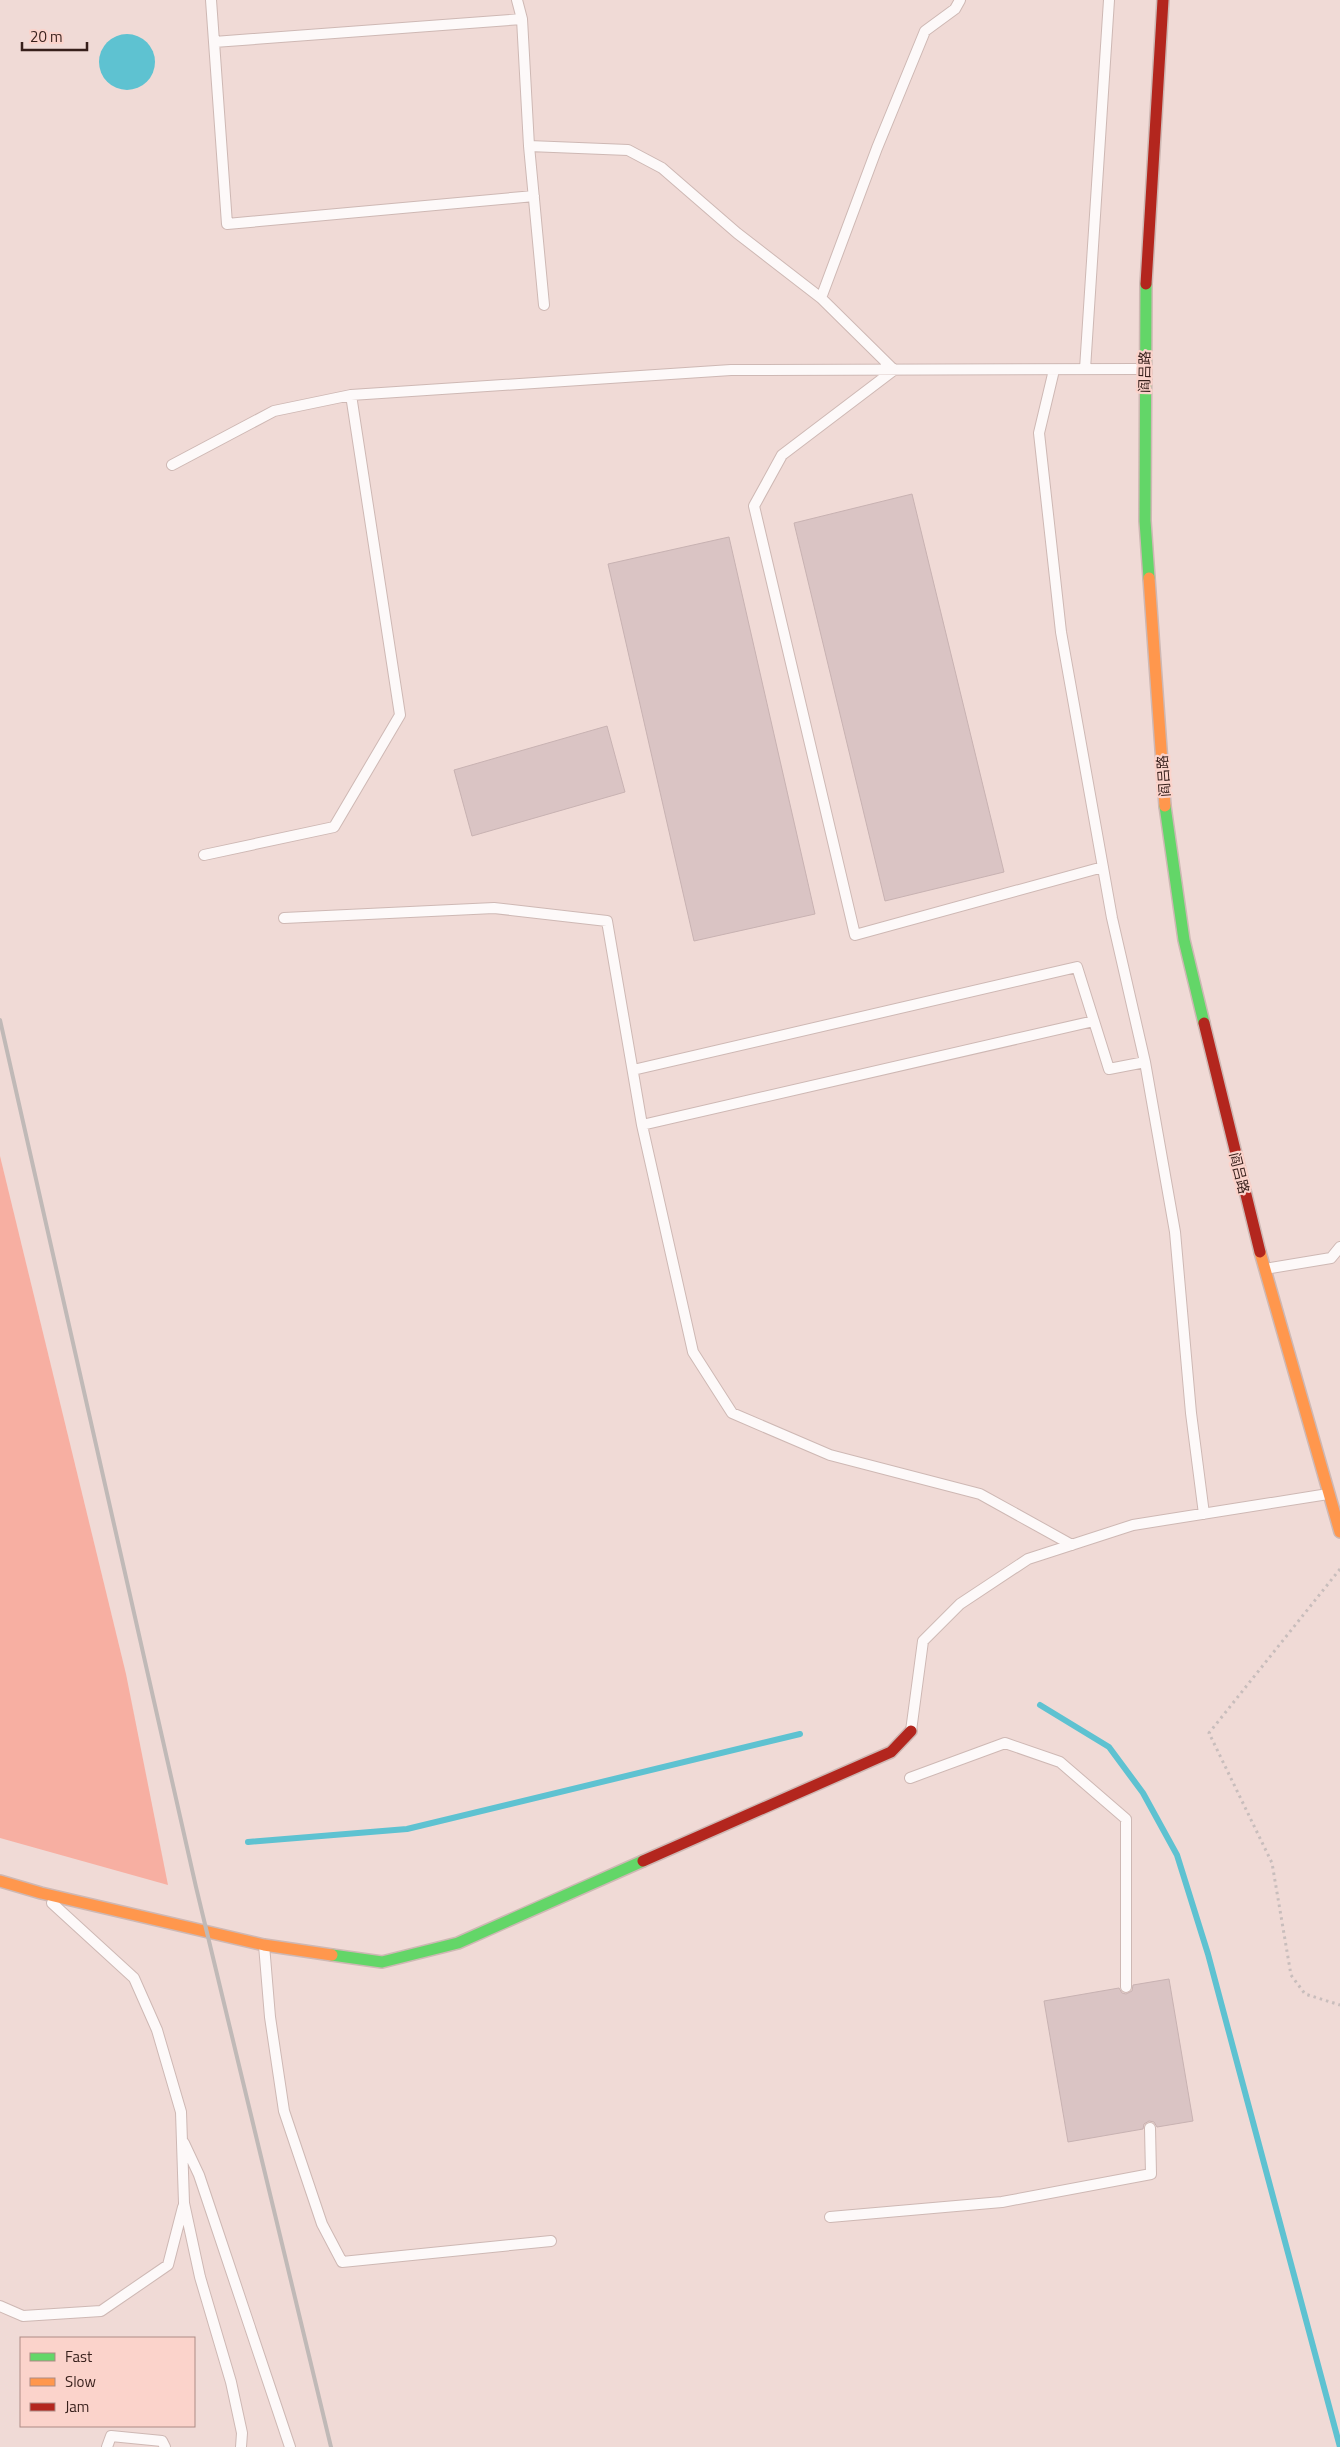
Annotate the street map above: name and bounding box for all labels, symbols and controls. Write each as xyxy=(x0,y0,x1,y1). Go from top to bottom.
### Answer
scale bar xyxy=(22,20,88,52)
text: 20 m xyxy=(30,25,63,48)
street label: 阎吕路 xyxy=(1133,351,1155,393)
street label: 阎吕路 xyxy=(1151,754,1175,798)
street label: 阎吕路 xyxy=(1225,1150,1255,1196)
legend xyxy=(20,2337,195,2427)
text: Fast xyxy=(65,2345,93,2368)
text: Slow xyxy=(65,2370,96,2393)
text: Jam xyxy=(65,2395,89,2418)

